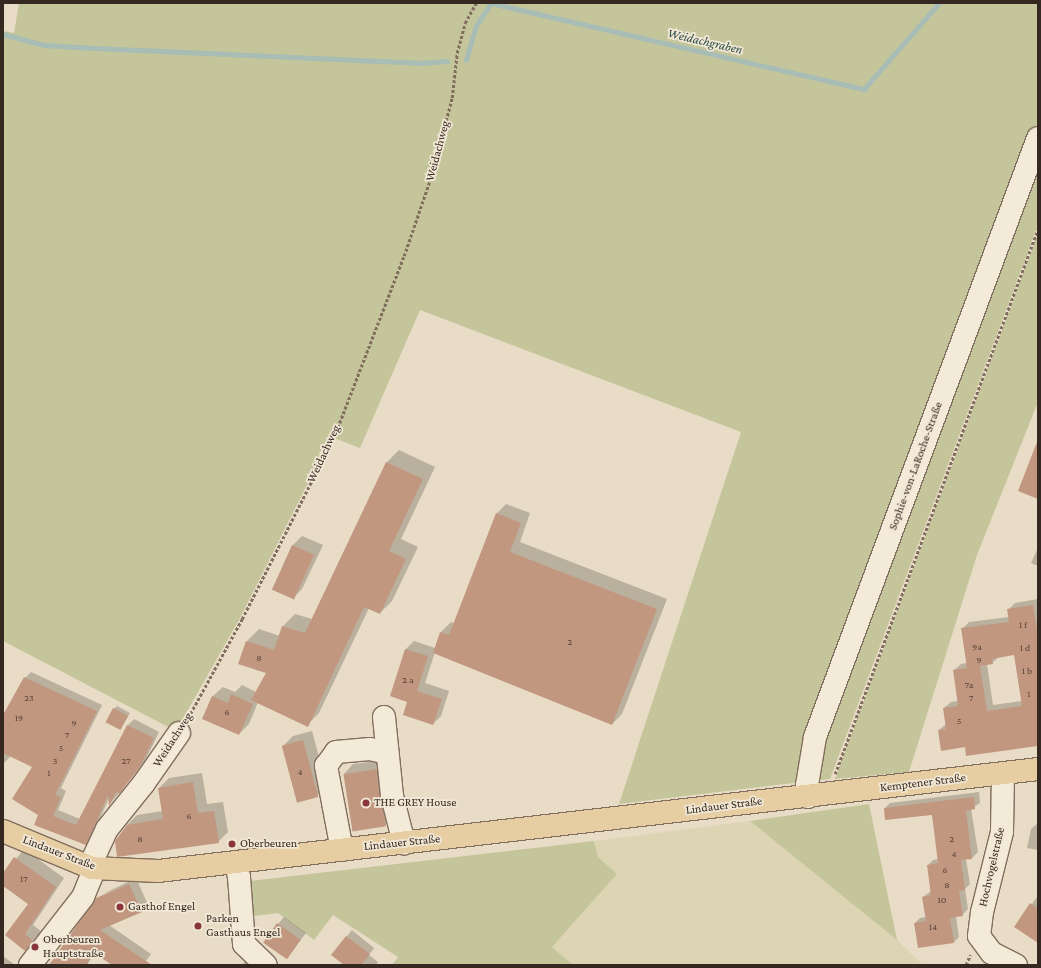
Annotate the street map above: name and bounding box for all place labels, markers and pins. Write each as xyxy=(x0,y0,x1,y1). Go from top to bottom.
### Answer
place label: THE GREY House xyxy=(374,796,457,810)
marker: THE GREY House xyxy=(361,798,371,808)
place label: Oberbeuren xyxy=(240,837,297,851)
marker: Oberbeuren xyxy=(227,839,237,849)
place label: Gasthof Engel xyxy=(128,900,195,914)
marker: Gasthof Engel xyxy=(115,902,125,912)
place label: Parken Gasthaus Engel xyxy=(206,912,280,940)
marker: Parken Gasthaus Engel xyxy=(193,921,203,931)
place label: Oberbeuren Hauptstraße xyxy=(43,933,103,961)
marker: Oberbeuren Hauptstraße xyxy=(30,942,40,952)

